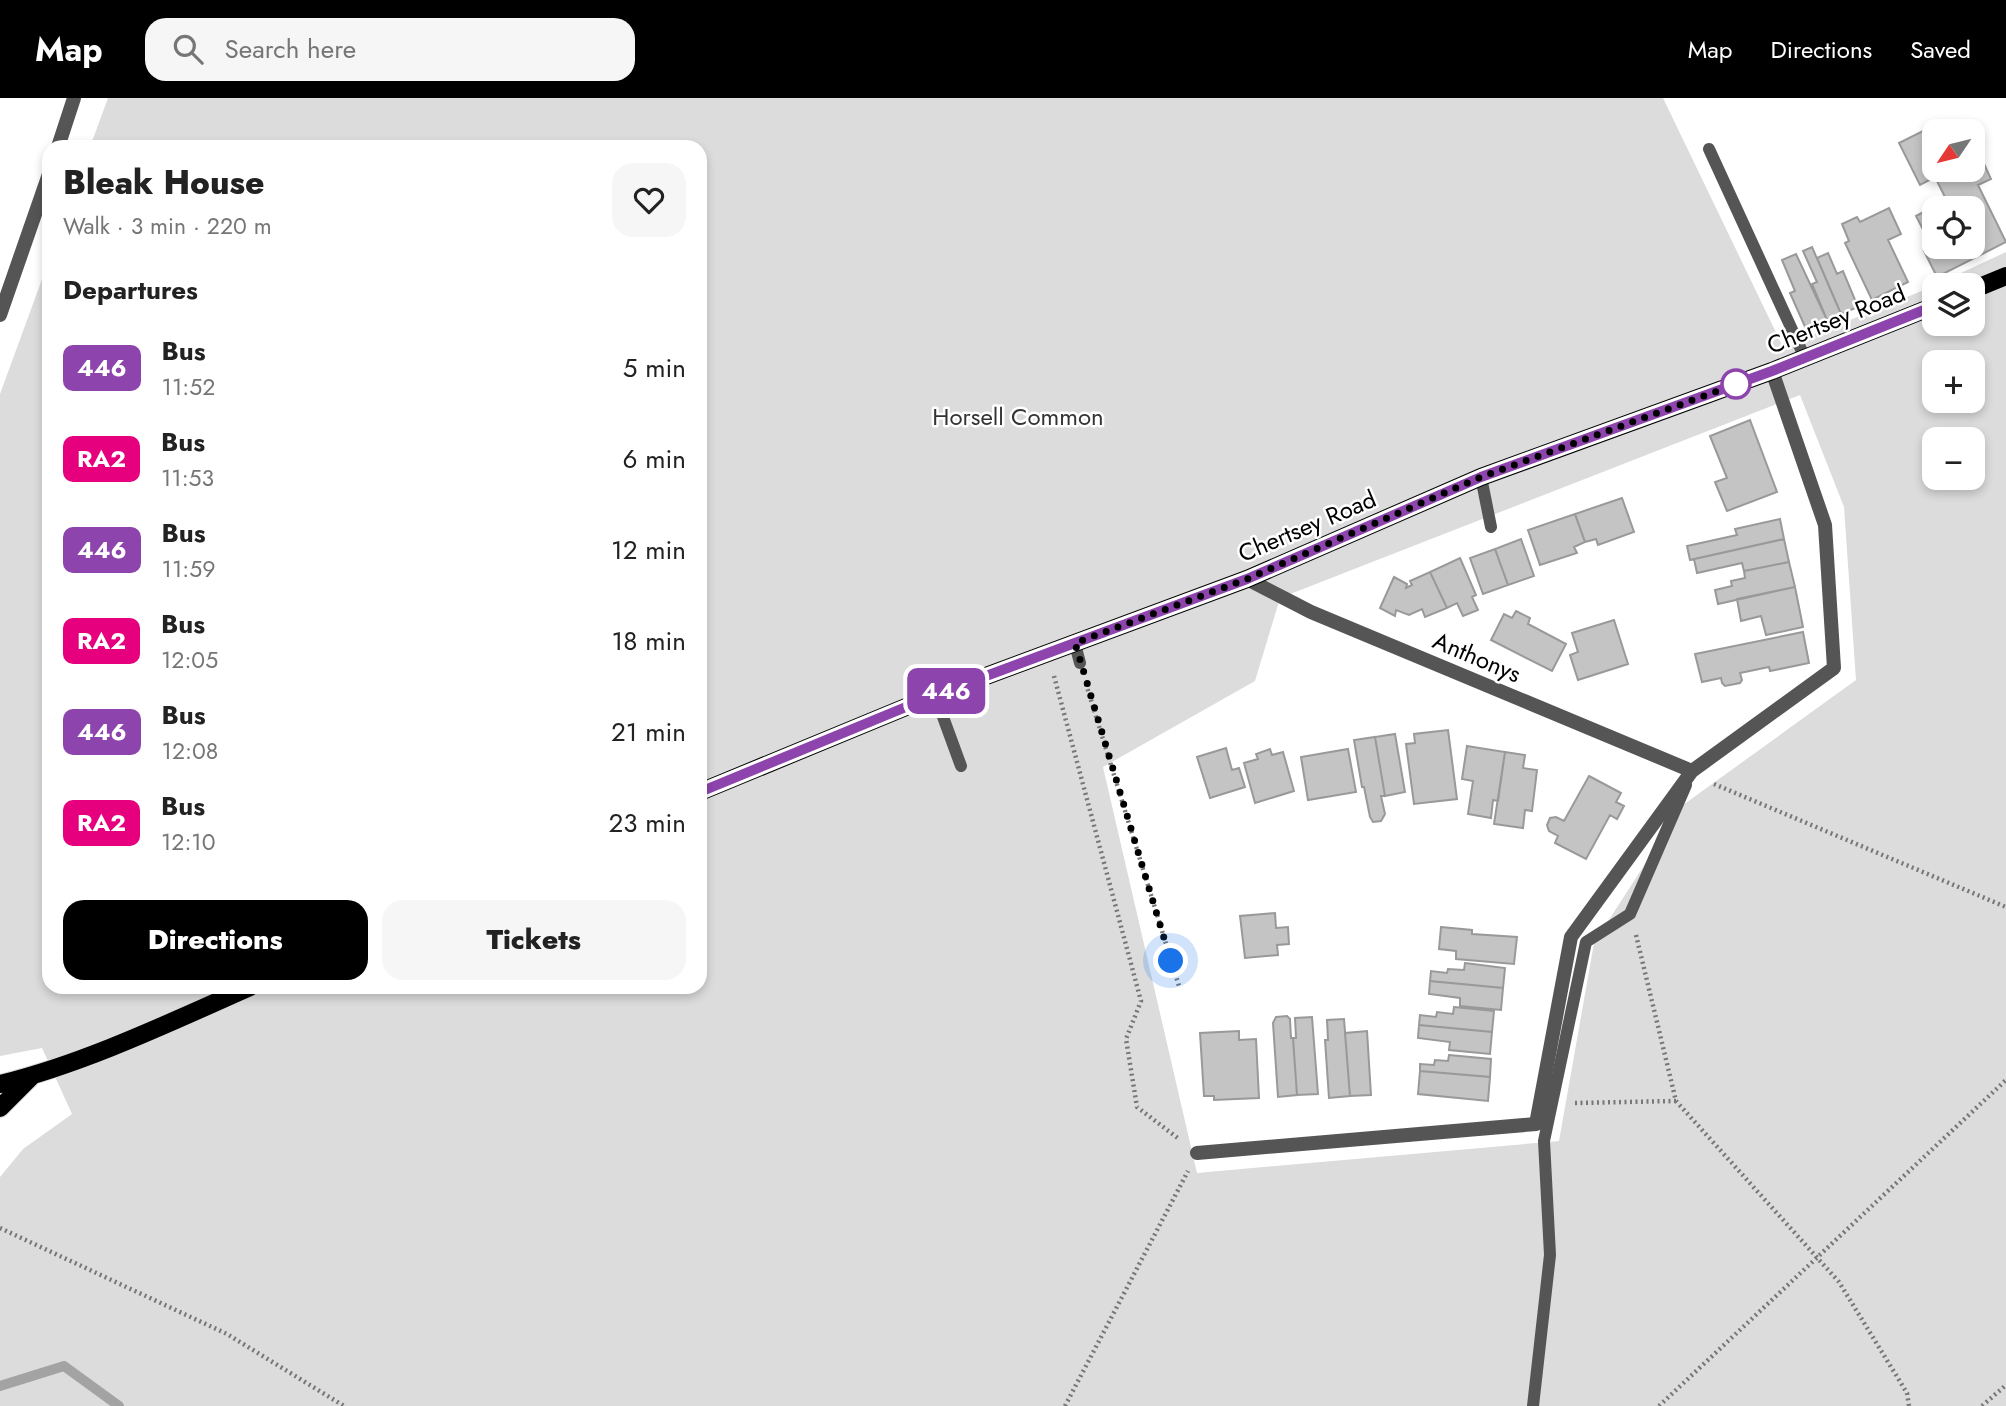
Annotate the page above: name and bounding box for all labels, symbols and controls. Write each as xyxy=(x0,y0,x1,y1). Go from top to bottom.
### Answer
search box xyxy=(145,18,635,81)
text: Map xyxy=(35,26,103,73)
icon: search xyxy=(169,30,207,68)
text: Search here xyxy=(225,30,356,68)
text: Map xyxy=(1688,32,1733,67)
text: Directions xyxy=(1771,32,1872,67)
text: Saved xyxy=(1910,32,1971,67)
north arrow xyxy=(1922,119,1984,182)
map controls xyxy=(1922,119,1985,490)
text: Bleak House xyxy=(63,159,264,206)
button: heart xyxy=(612,163,686,237)
button: locate xyxy=(1922,196,1985,259)
text: Walk · 3 min · 220 m xyxy=(63,209,272,243)
text: Departures xyxy=(63,271,198,309)
button: layers xyxy=(1922,273,1985,336)
street label: Chertsey Road xyxy=(1761,275,1911,363)
text: Bus xyxy=(162,332,206,370)
text: 5 min xyxy=(623,349,686,387)
text: 446 xyxy=(77,350,127,385)
button: + xyxy=(1922,350,1985,413)
unlabelled marker xyxy=(1721,369,1751,399)
text: 11:52 xyxy=(162,370,215,404)
park label: Horsell Common xyxy=(932,399,1104,434)
text: Bus xyxy=(161,423,205,461)
button: − xyxy=(1922,427,1985,490)
text: 6 min xyxy=(623,440,686,478)
text: RA2 xyxy=(77,441,126,476)
text: 11:53 xyxy=(161,461,214,495)
street label: Chertsey Road xyxy=(1233,481,1381,571)
text: Bus xyxy=(162,514,206,552)
text: 12 min xyxy=(611,531,686,569)
text: 446 xyxy=(77,532,127,567)
text: 11:59 xyxy=(162,552,215,586)
text: Bus xyxy=(161,605,205,643)
text: 18 min xyxy=(612,622,686,660)
text: RA2 xyxy=(77,623,126,658)
street label: Anthonys xyxy=(1428,623,1526,691)
text: 12:05 xyxy=(161,643,218,677)
line badge: 446 xyxy=(906,668,986,714)
text: 446 xyxy=(921,673,971,708)
text: Bus xyxy=(162,696,206,734)
text: 21 min xyxy=(611,713,686,751)
text: 446 xyxy=(77,714,127,749)
text: 12:08 xyxy=(162,734,218,768)
text: Bus xyxy=(161,787,205,825)
text: 23 min xyxy=(609,804,686,842)
text: RA2 xyxy=(77,805,126,840)
text: 12:10 xyxy=(161,825,216,859)
button: Directions xyxy=(63,900,368,980)
button: Tickets xyxy=(382,900,686,980)
your location xyxy=(1153,943,1188,978)

